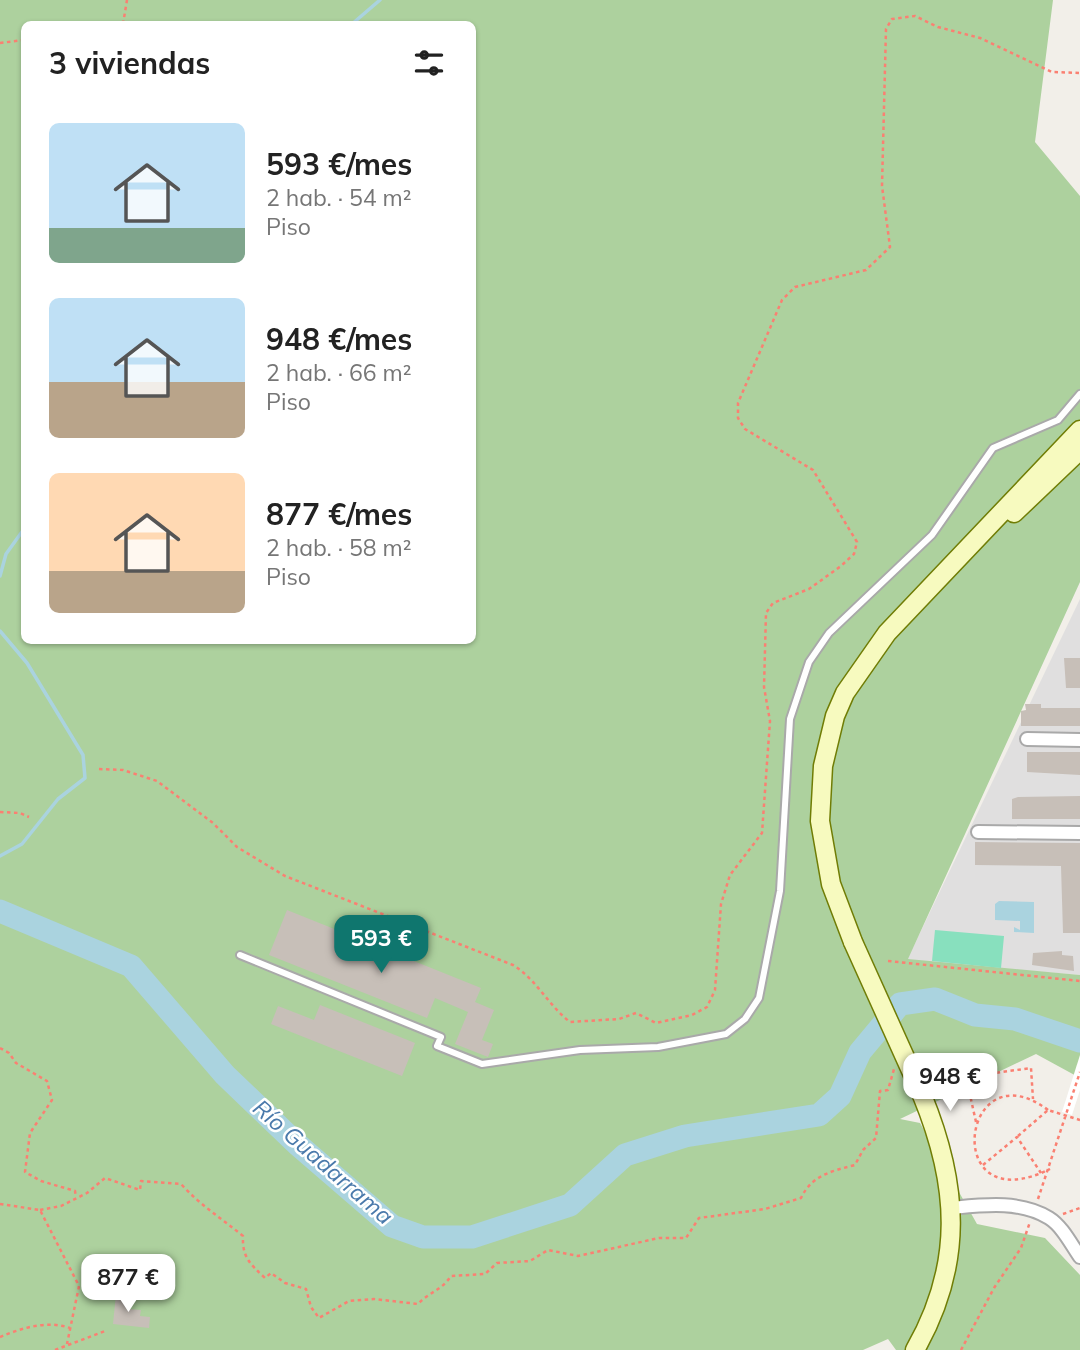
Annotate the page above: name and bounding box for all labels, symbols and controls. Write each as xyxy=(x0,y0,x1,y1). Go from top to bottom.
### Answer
text: 3 viviendas xyxy=(49,44,210,82)
icon: filters xyxy=(410,44,448,82)
text: 593 €/mes xyxy=(266,145,412,183)
icon: home xyxy=(105,151,189,235)
text: 2 hab. · 54 m² xyxy=(266,183,411,212)
text: Piso xyxy=(266,212,311,241)
text: 948 €/mes xyxy=(266,320,412,358)
icon: home xyxy=(105,326,189,410)
text: 2 hab. · 66 m² xyxy=(266,358,411,387)
text: Piso xyxy=(266,387,311,416)
text: 877 €/mes xyxy=(266,495,412,533)
icon: home xyxy=(105,501,189,585)
text: 2 hab. · 58 m² xyxy=(266,533,411,562)
text: Piso xyxy=(266,562,311,591)
pin: 593 € xyxy=(332,916,430,975)
text: 593 € xyxy=(350,923,412,952)
pin: 948 € xyxy=(901,1054,999,1113)
text: 948 € xyxy=(919,1061,981,1090)
water label: Río Guadarrama xyxy=(247,1093,400,1231)
pin: 877 € xyxy=(79,1254,177,1314)
text: 877 € xyxy=(97,1262,159,1291)

